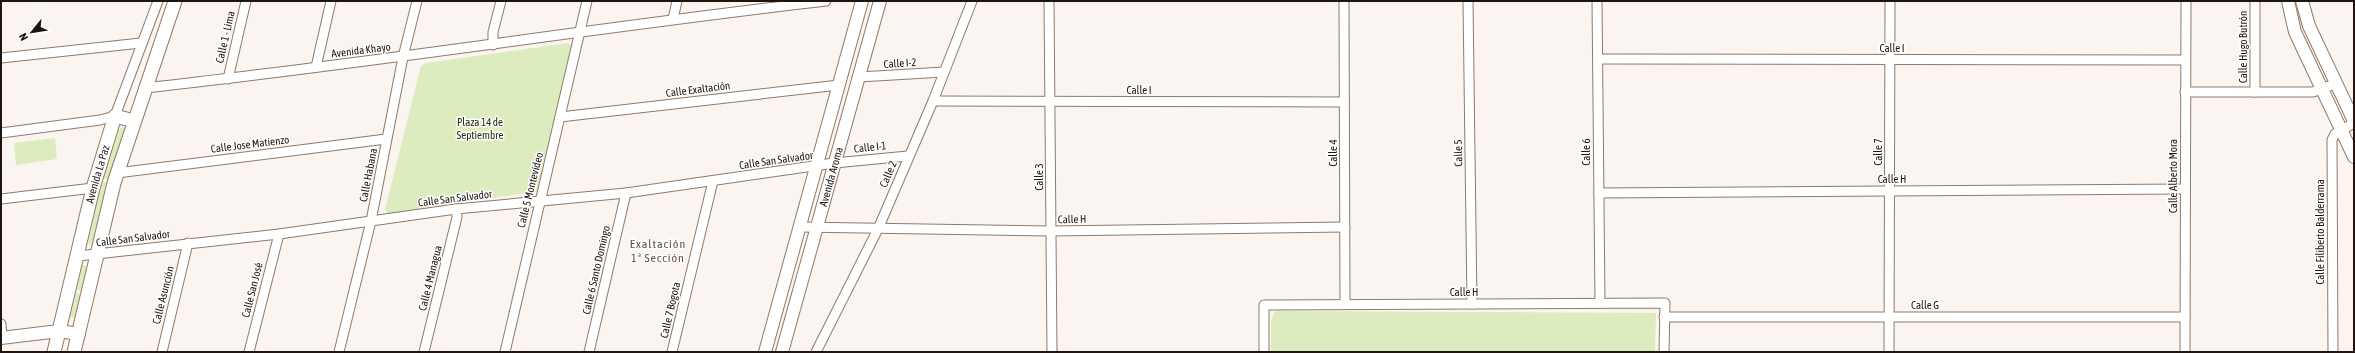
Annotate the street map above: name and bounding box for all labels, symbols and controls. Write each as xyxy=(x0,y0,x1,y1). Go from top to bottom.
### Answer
street label: Calle 1 - Lima xyxy=(213,10,237,64)
street label: Calle Hugo Butrón xyxy=(2237,11,2249,83)
north arrow xyxy=(12,12,52,52)
text: N xyxy=(17,31,30,43)
street label: Avenida Khayo xyxy=(331,40,391,60)
street label: Calle I xyxy=(1879,42,1905,54)
street label: Calle I-2 xyxy=(883,56,917,70)
street label: Calle Exaltación xyxy=(665,79,731,99)
street label: Calle I xyxy=(1126,84,1152,96)
park label: Plaza 14 de Septiembre xyxy=(457,116,503,141)
street label: Calle Jose Matienzo xyxy=(210,133,290,155)
street label: Calle 6 xyxy=(1580,138,1592,166)
street label: Calle 7 xyxy=(1872,138,1884,166)
street label: Calle I-1 xyxy=(853,139,887,155)
street label: Calle 4 xyxy=(1327,139,1339,167)
street label: Calle 5 xyxy=(1452,139,1464,167)
street label: Calle Alberto Mora xyxy=(2167,139,2179,213)
street label: Avenida La Paz xyxy=(84,144,112,204)
street label: Avenida Aroma xyxy=(817,146,845,208)
street label: Calle Habana xyxy=(357,147,379,203)
street label: Calle San Salvador xyxy=(738,149,814,171)
street label: Calle 5 Montevideo xyxy=(515,151,545,229)
street label: Calle 2 xyxy=(877,159,899,189)
street label: Calle 3 xyxy=(1033,163,1045,191)
street label: Calle H xyxy=(1878,173,1906,185)
street label: Calle Filiberto Balderrama xyxy=(2314,179,2326,285)
street label: Calle San Salvador xyxy=(417,187,493,208)
street label: Calle H xyxy=(1058,213,1086,225)
street label: Calle 6 Santo Domingo xyxy=(580,225,612,315)
street label: Calle San Salvador xyxy=(95,227,171,248)
district label: Exaltación 1ª Sección xyxy=(630,237,686,265)
street label: Calle 4 Managua xyxy=(416,244,444,312)
street label: Calle San José xyxy=(239,261,265,319)
street label: Calle Asunción xyxy=(150,265,176,325)
street label: Calle 7 Bogota xyxy=(658,281,682,339)
street label: Calle H xyxy=(1450,286,1478,298)
street label: Calle G xyxy=(1911,299,1939,311)

